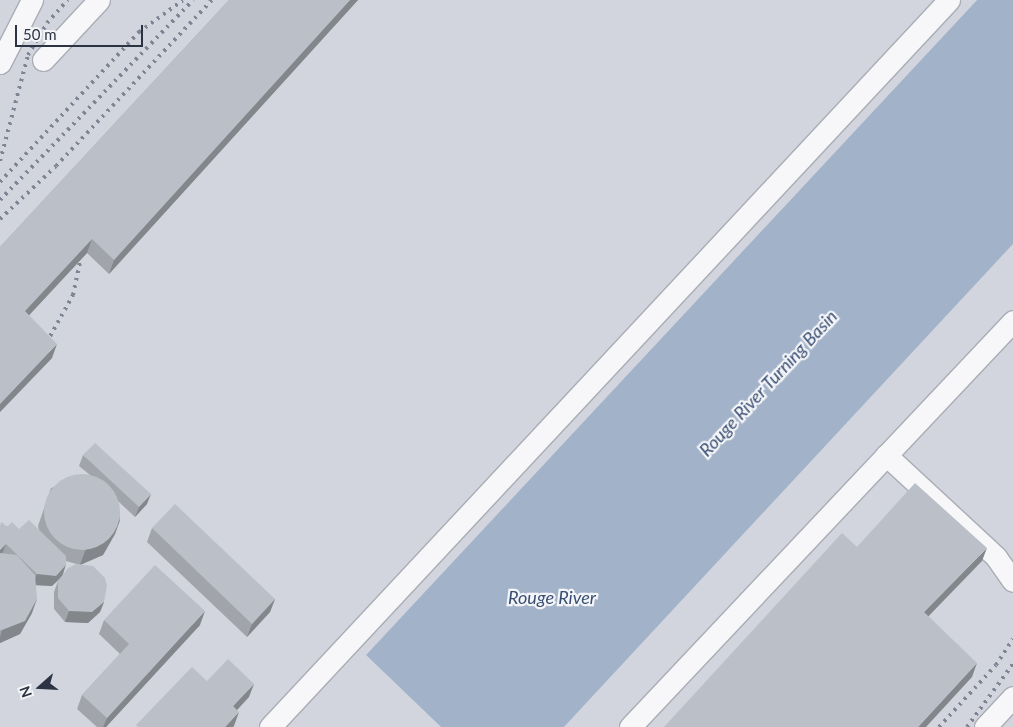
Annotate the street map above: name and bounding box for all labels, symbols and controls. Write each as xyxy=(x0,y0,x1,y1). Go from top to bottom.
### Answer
scale bar xyxy=(18,15,145,47)
text: 50 m xyxy=(23,25,57,43)
water label: Rouge River Turning Basin xyxy=(694,305,842,461)
water label: Rouge River xyxy=(508,586,596,608)
north arrow xyxy=(15,662,65,712)
text: N xyxy=(16,684,35,700)

